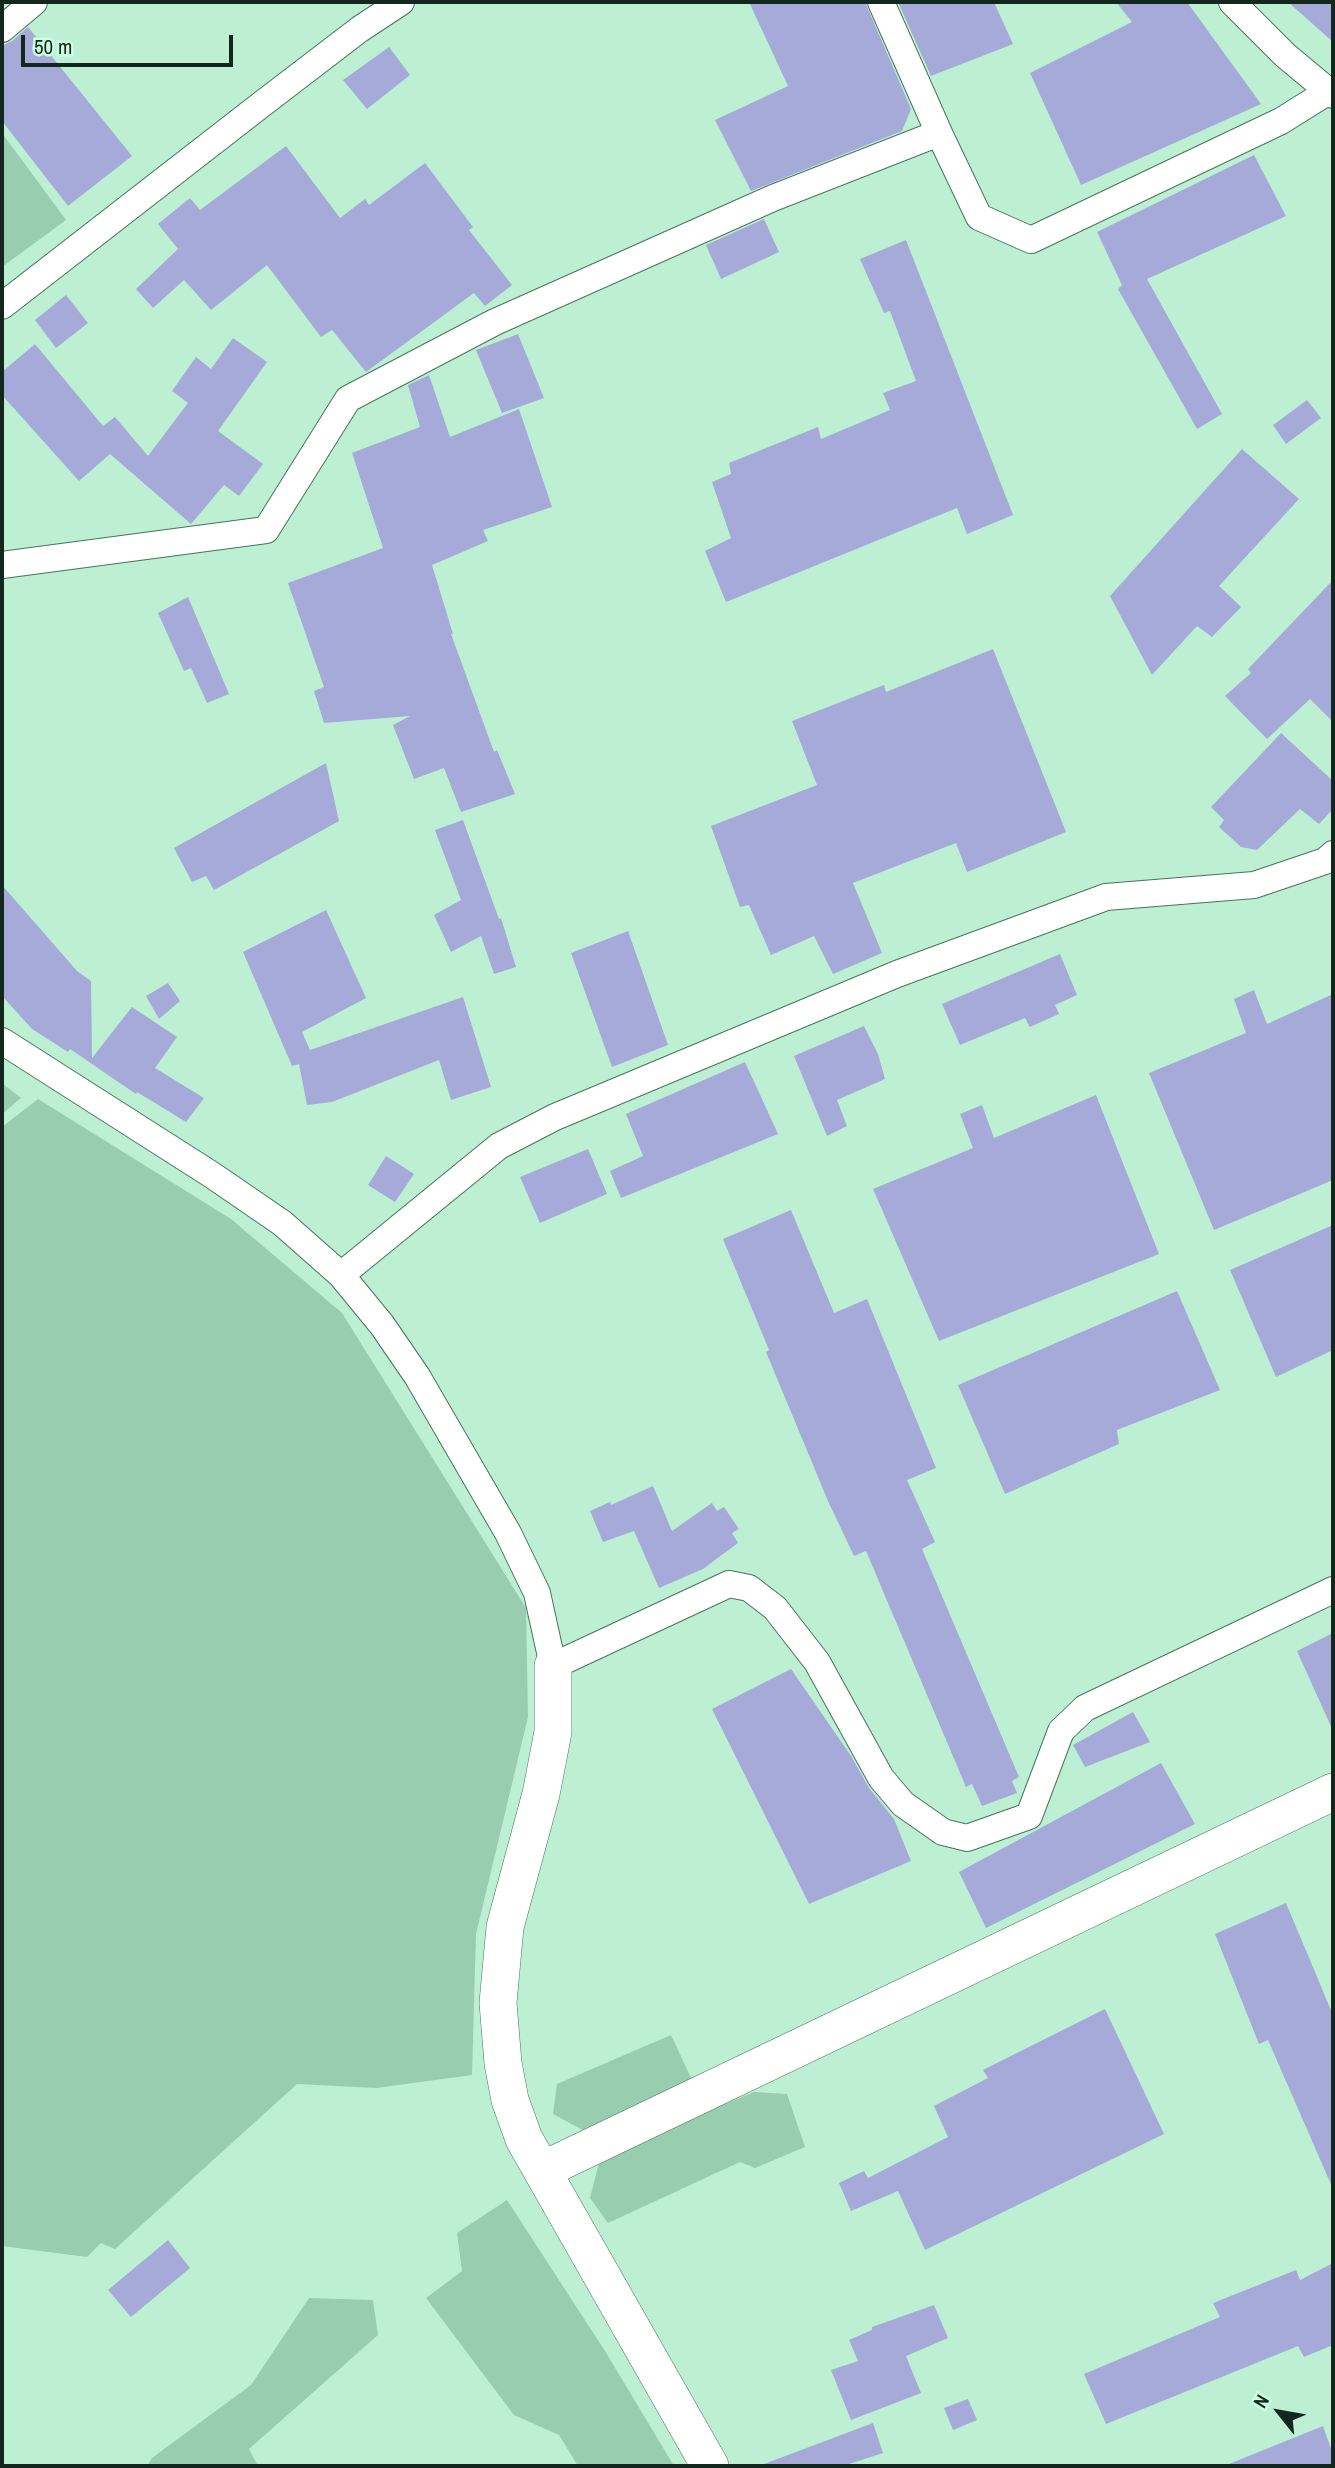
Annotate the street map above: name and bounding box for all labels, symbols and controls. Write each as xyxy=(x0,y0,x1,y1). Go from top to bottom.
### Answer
scale bar xyxy=(24,21,236,65)
text: 50 m xyxy=(34,32,72,61)
north arrow xyxy=(1244,2377,1314,2447)
text: N xyxy=(1247,2390,1275,2413)

